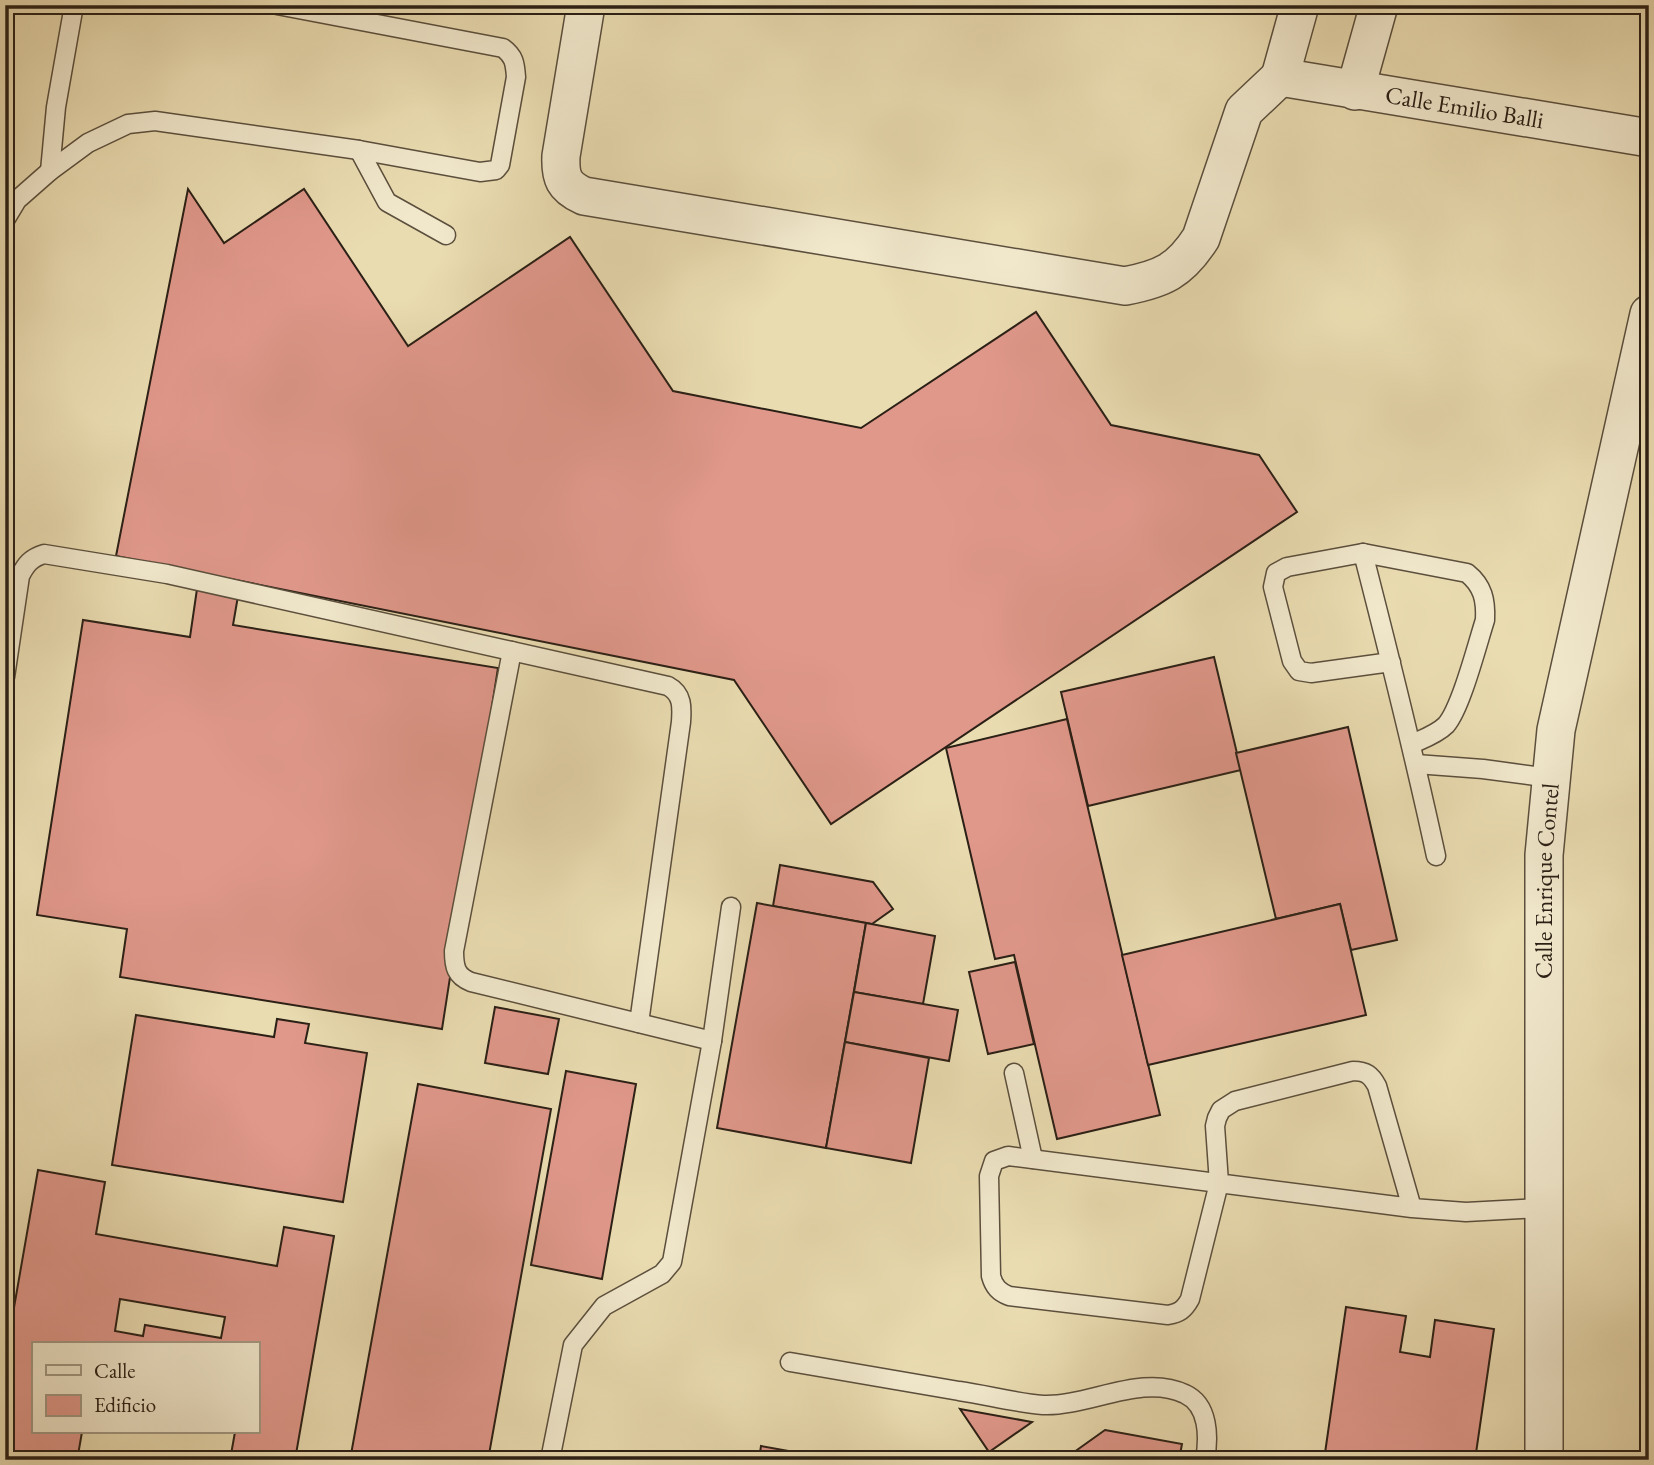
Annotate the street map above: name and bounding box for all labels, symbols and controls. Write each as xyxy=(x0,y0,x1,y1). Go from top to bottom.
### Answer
street label: Calle Emilio Balli xyxy=(1383,79,1546,135)
street label: Calle Enrique Contel xyxy=(1528,781,1566,979)
legend xyxy=(32,1342,259,1434)
text: Calle xyxy=(94,1357,136,1384)
text: Edificio xyxy=(94,1391,156,1418)

